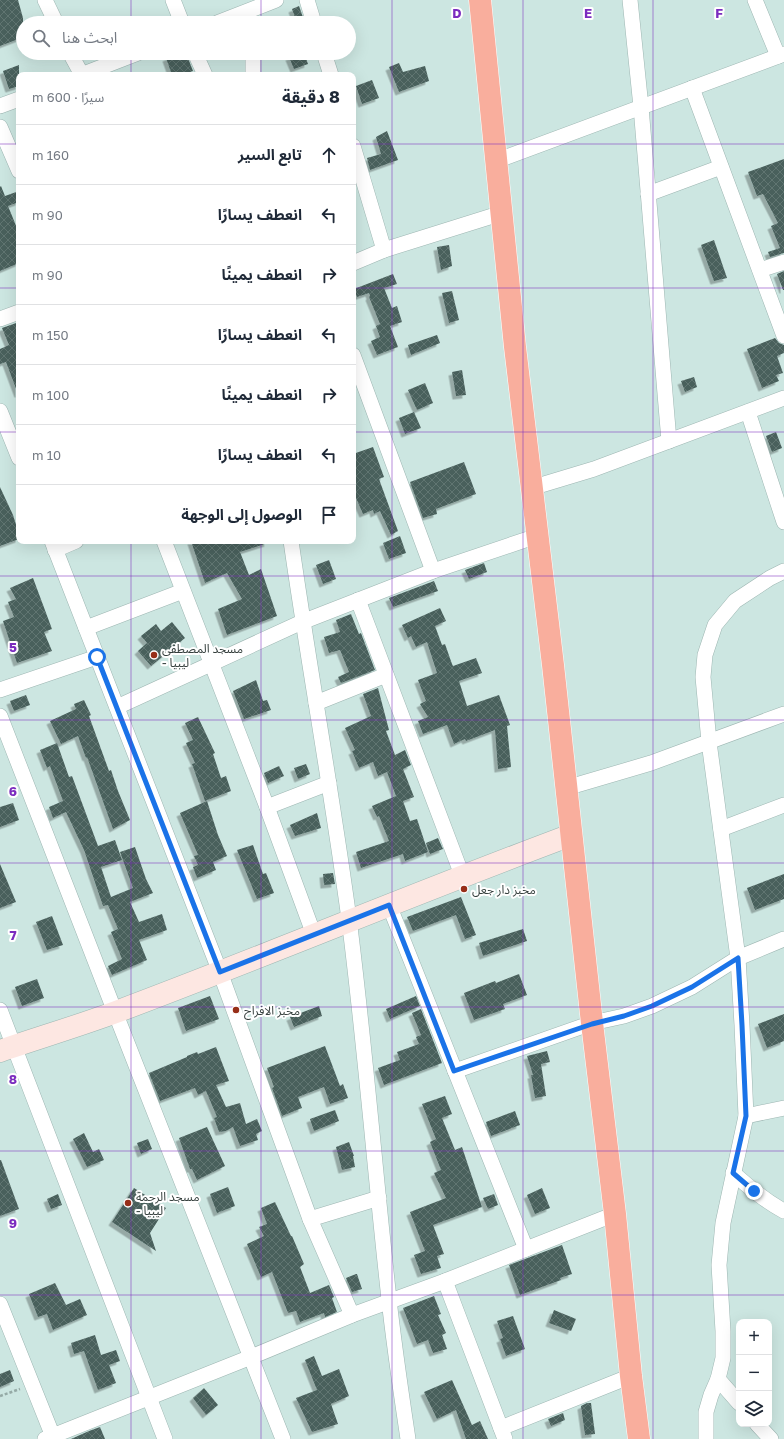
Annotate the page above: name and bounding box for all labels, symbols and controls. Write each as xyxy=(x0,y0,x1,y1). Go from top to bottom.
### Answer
text: D xyxy=(452,5,462,21)
text: E xyxy=(584,5,592,21)
text: F xyxy=(715,5,723,21)
search box xyxy=(16,16,356,60)
icon: search xyxy=(30,27,52,49)
text: ابحث هنا xyxy=(62,28,117,46)
text: 8 دقيقة xyxy=(282,86,340,107)
text: سيرًا · 600 m xyxy=(32,89,104,105)
icon: ahead xyxy=(318,144,340,166)
text: تابع السير xyxy=(238,145,302,163)
text: 160 m xyxy=(32,147,69,163)
icon: left xyxy=(318,204,340,226)
text: انعطف يسارًا xyxy=(218,205,302,223)
text: 90 m xyxy=(32,207,63,223)
icon: right xyxy=(318,264,340,286)
text: انعطف يمينًا xyxy=(222,265,302,283)
text: 90 m xyxy=(32,267,63,283)
icon: left xyxy=(318,324,340,346)
text: انعطف يسارًا xyxy=(218,325,302,343)
text: 150 m xyxy=(32,327,69,343)
icon: right xyxy=(318,384,340,406)
text: انعطف يمينًا xyxy=(222,385,302,403)
text: 100 m xyxy=(32,387,69,403)
icon: left xyxy=(318,444,340,466)
text: انعطف يسارًا xyxy=(218,445,302,463)
text: 10 m xyxy=(32,447,61,463)
icon: arrive xyxy=(318,504,340,526)
text: الوصول إلى الوجهة xyxy=(181,505,302,523)
text: 5 xyxy=(9,639,17,655)
place label: مسجد المصطفى - ليبيا xyxy=(162,641,243,670)
route start xyxy=(88,648,106,666)
marker: مسجد المصطفى - ليبيا xyxy=(149,650,159,660)
text: 6 xyxy=(9,783,17,799)
place label: مخبز دار جعل xyxy=(472,882,536,897)
marker: مخبز دار جعل xyxy=(459,884,469,894)
text: 7 xyxy=(9,927,17,943)
place label: مخبز الافراح xyxy=(244,1003,300,1020)
marker: مخبز الافراح xyxy=(231,1005,241,1015)
text: 8 xyxy=(9,1071,17,1087)
route end xyxy=(745,1182,763,1200)
place label: مسجد الرحمة - ليبيا xyxy=(136,1189,200,1218)
marker: مسجد الرحمة - ليبيا xyxy=(123,1198,133,1208)
text: 9 xyxy=(9,1215,17,1231)
map controls xyxy=(736,1319,772,1427)
button: + xyxy=(736,1319,772,1355)
button: − xyxy=(736,1355,772,1391)
button: layers xyxy=(736,1391,772,1427)

